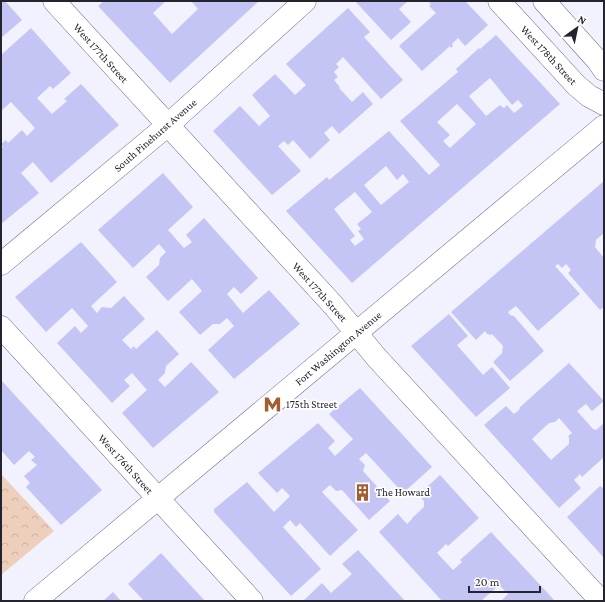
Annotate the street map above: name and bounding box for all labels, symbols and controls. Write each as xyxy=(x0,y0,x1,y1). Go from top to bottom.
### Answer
north arrow xyxy=(557,8,597,48)
text: N xyxy=(576,13,589,27)
street label: West 177th Street xyxy=(71,21,131,85)
street label: West 178th Street xyxy=(519,23,580,87)
street label: South Pinehurst Avenue xyxy=(111,96,199,174)
street label: West 177th Street xyxy=(290,260,350,324)
street label: Fort Washington Avenue xyxy=(293,308,384,388)
metro station icon: 175th Street xyxy=(263,394,283,414)
place label: 175th Street xyxy=(286,398,337,410)
street label: West 176th Street xyxy=(96,432,156,497)
building icon: The Howard xyxy=(353,482,373,502)
place label: The Howard xyxy=(376,486,430,498)
scale bar xyxy=(469,568,540,594)
text: 20 m xyxy=(475,575,500,589)

